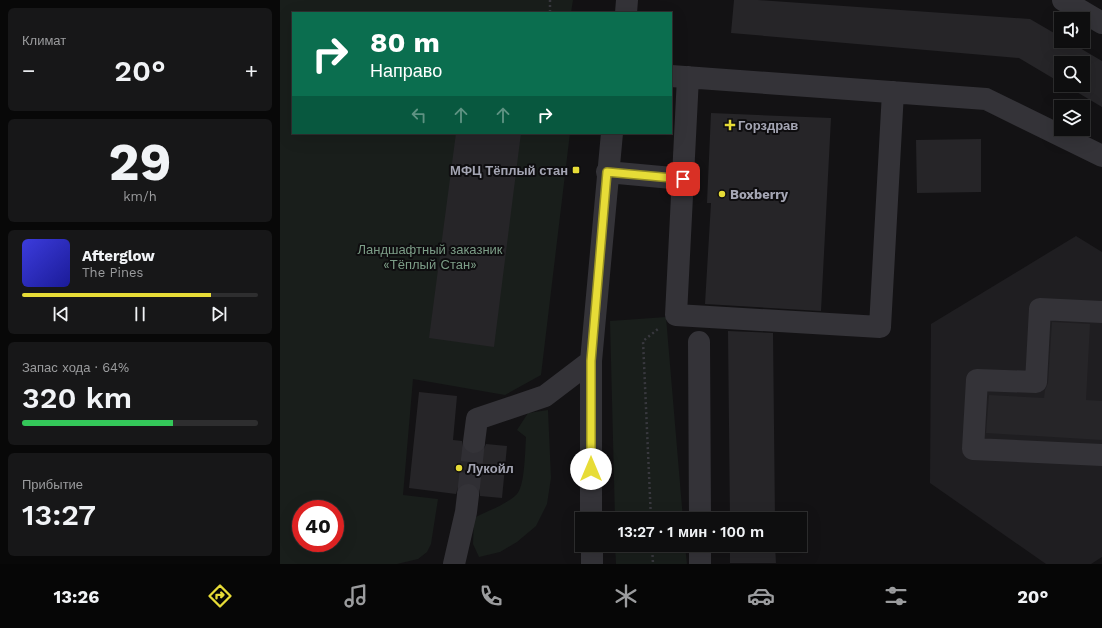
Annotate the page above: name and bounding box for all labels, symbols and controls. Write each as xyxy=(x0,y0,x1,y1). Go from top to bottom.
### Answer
map controls xyxy=(1054,12,1090,136)
button: sound xyxy=(1054,12,1090,48)
text: 80 m xyxy=(370,26,440,59)
icon: right xyxy=(304,28,356,80)
text: Климат xyxy=(22,33,66,48)
text: 20° xyxy=(114,53,166,88)
button: search xyxy=(1054,56,1090,92)
text: − xyxy=(22,58,35,83)
text: + xyxy=(245,58,258,83)
text: Направо xyxy=(370,60,442,81)
button: layers xyxy=(1054,100,1090,136)
icon: left xyxy=(408,104,430,126)
icon: ahead xyxy=(450,104,472,126)
icon: ahead xyxy=(492,104,514,126)
icon: right xyxy=(534,104,556,126)
place label: Горздрав xyxy=(738,118,798,133)
marker: Горздрав xyxy=(725,120,735,130)
text: 29 xyxy=(108,132,172,193)
pin xyxy=(666,162,700,196)
place label: МФЦ Тёплый стан xyxy=(450,163,568,178)
marker: МФЦ Тёплый стан xyxy=(571,165,581,175)
icon: arrive xyxy=(672,168,694,190)
place label: Boxberry xyxy=(730,187,789,202)
text: km/h xyxy=(123,189,157,204)
marker: Boxberry xyxy=(717,189,727,199)
park label: Ландшафтный заказник «Тёплый Стан» xyxy=(357,242,503,272)
text: Afterglow xyxy=(82,247,155,265)
text: The Pines xyxy=(82,265,143,280)
icon: previous xyxy=(50,303,72,325)
icon: pause xyxy=(129,303,151,325)
icon: next xyxy=(208,303,230,325)
text: Запас хода · 64% xyxy=(22,360,129,375)
text: 320 km xyxy=(22,380,132,415)
position arrow xyxy=(570,448,612,490)
place label: Лукойл xyxy=(467,461,514,476)
marker: Лукойл xyxy=(454,463,464,473)
text: Прибытие xyxy=(22,477,83,492)
text: 13:27 xyxy=(22,497,96,532)
speed limit sign: 40 xyxy=(292,500,344,552)
text: 13:27 · 1 мин · 100 m xyxy=(618,523,764,541)
icon: directions xyxy=(206,582,234,610)
icon: music xyxy=(342,582,370,610)
icon: phone xyxy=(477,582,505,610)
icon: climate xyxy=(612,582,640,610)
icon: car xyxy=(747,582,775,610)
icon: filters xyxy=(882,582,910,610)
text: 13:26 xyxy=(54,586,99,607)
text: 20° xyxy=(1017,586,1048,607)

